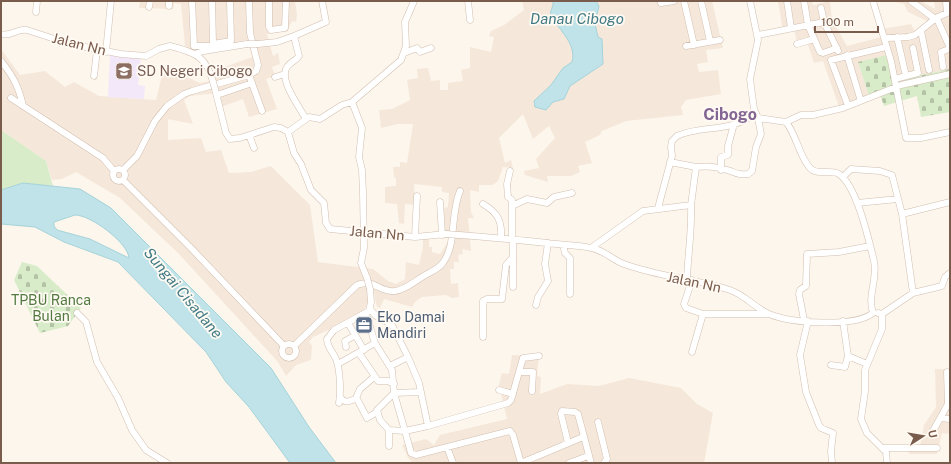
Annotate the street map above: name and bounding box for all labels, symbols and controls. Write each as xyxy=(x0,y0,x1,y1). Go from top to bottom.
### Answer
scale bar xyxy=(815,8,878,34)
water label: Danau Cibogo xyxy=(530,10,624,27)
text: 100 m xyxy=(821,15,854,29)
street label: Jalan Nn xyxy=(50,30,108,58)
school or university icon: SD Negeri Cibogo xyxy=(114,61,134,81)
place label: SD Negeri Cibogo xyxy=(137,63,252,79)
district label: Cibogo xyxy=(703,105,757,124)
street label: Jalan Nn xyxy=(349,223,405,243)
water label: Sungai Cisadane xyxy=(141,244,226,341)
street label: Jalan Nn xyxy=(665,268,723,296)
park label: TPBU Ranca Bulan xyxy=(11,292,91,324)
place label: Eko Damai Mandiri xyxy=(377,309,445,341)
office icon: Eko Damai Mandiri xyxy=(354,315,374,335)
north arrow xyxy=(903,416,943,456)
text: U xyxy=(926,429,939,439)

